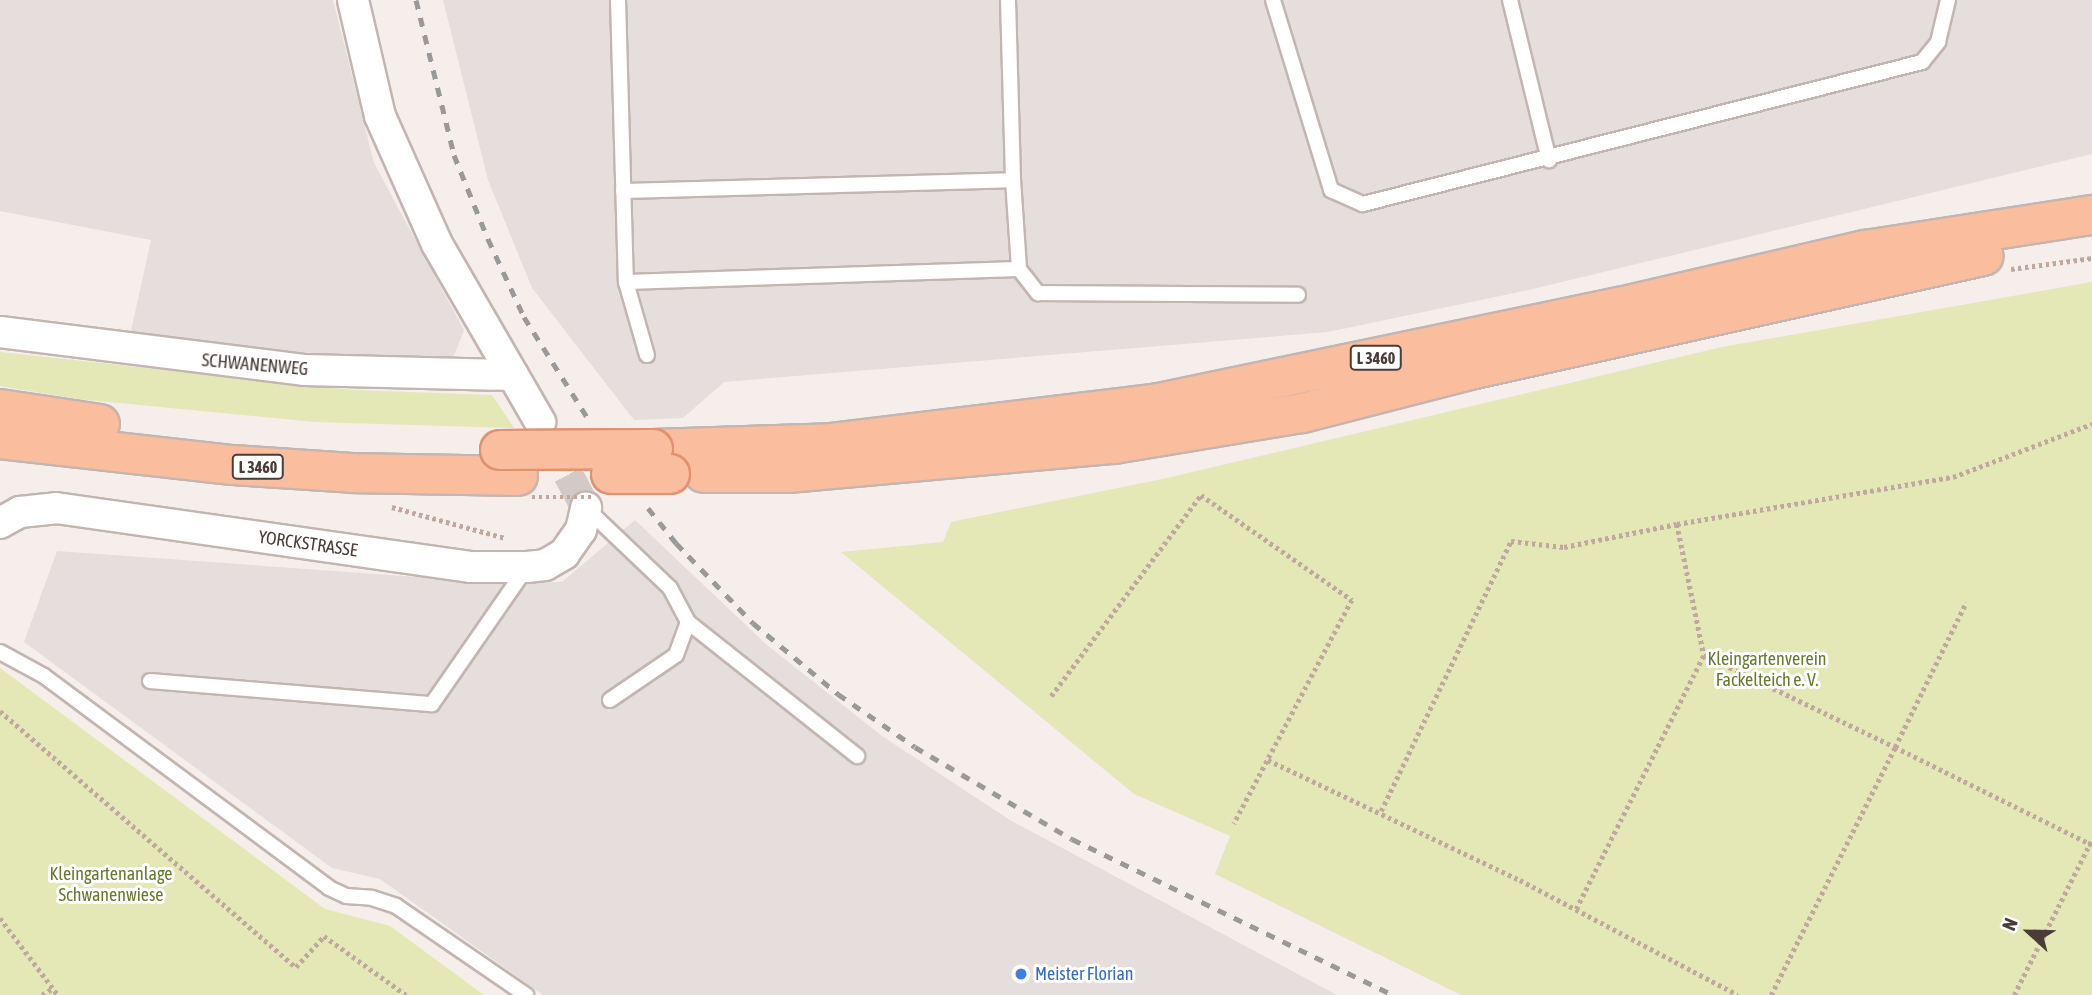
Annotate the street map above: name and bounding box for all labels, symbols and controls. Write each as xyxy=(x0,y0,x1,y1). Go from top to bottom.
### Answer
road number: L 3460 xyxy=(1350,346,1402,370)
street label: SCHWANENWEG xyxy=(201,350,309,380)
road number: L 3460 xyxy=(232,454,284,480)
street label: YORCKSTRASSE xyxy=(257,526,359,562)
park label: Kleingartenverein Fackelteich e. V. xyxy=(1708,649,1826,692)
park label: Kleingartenanlage Schwanenwiese xyxy=(49,864,173,906)
north arrow xyxy=(1994,897,2064,967)
text: N xyxy=(1997,915,2022,933)
place label: Meister Florian xyxy=(1035,963,1134,985)
marker: Meister Florian xyxy=(1013,966,1029,982)

